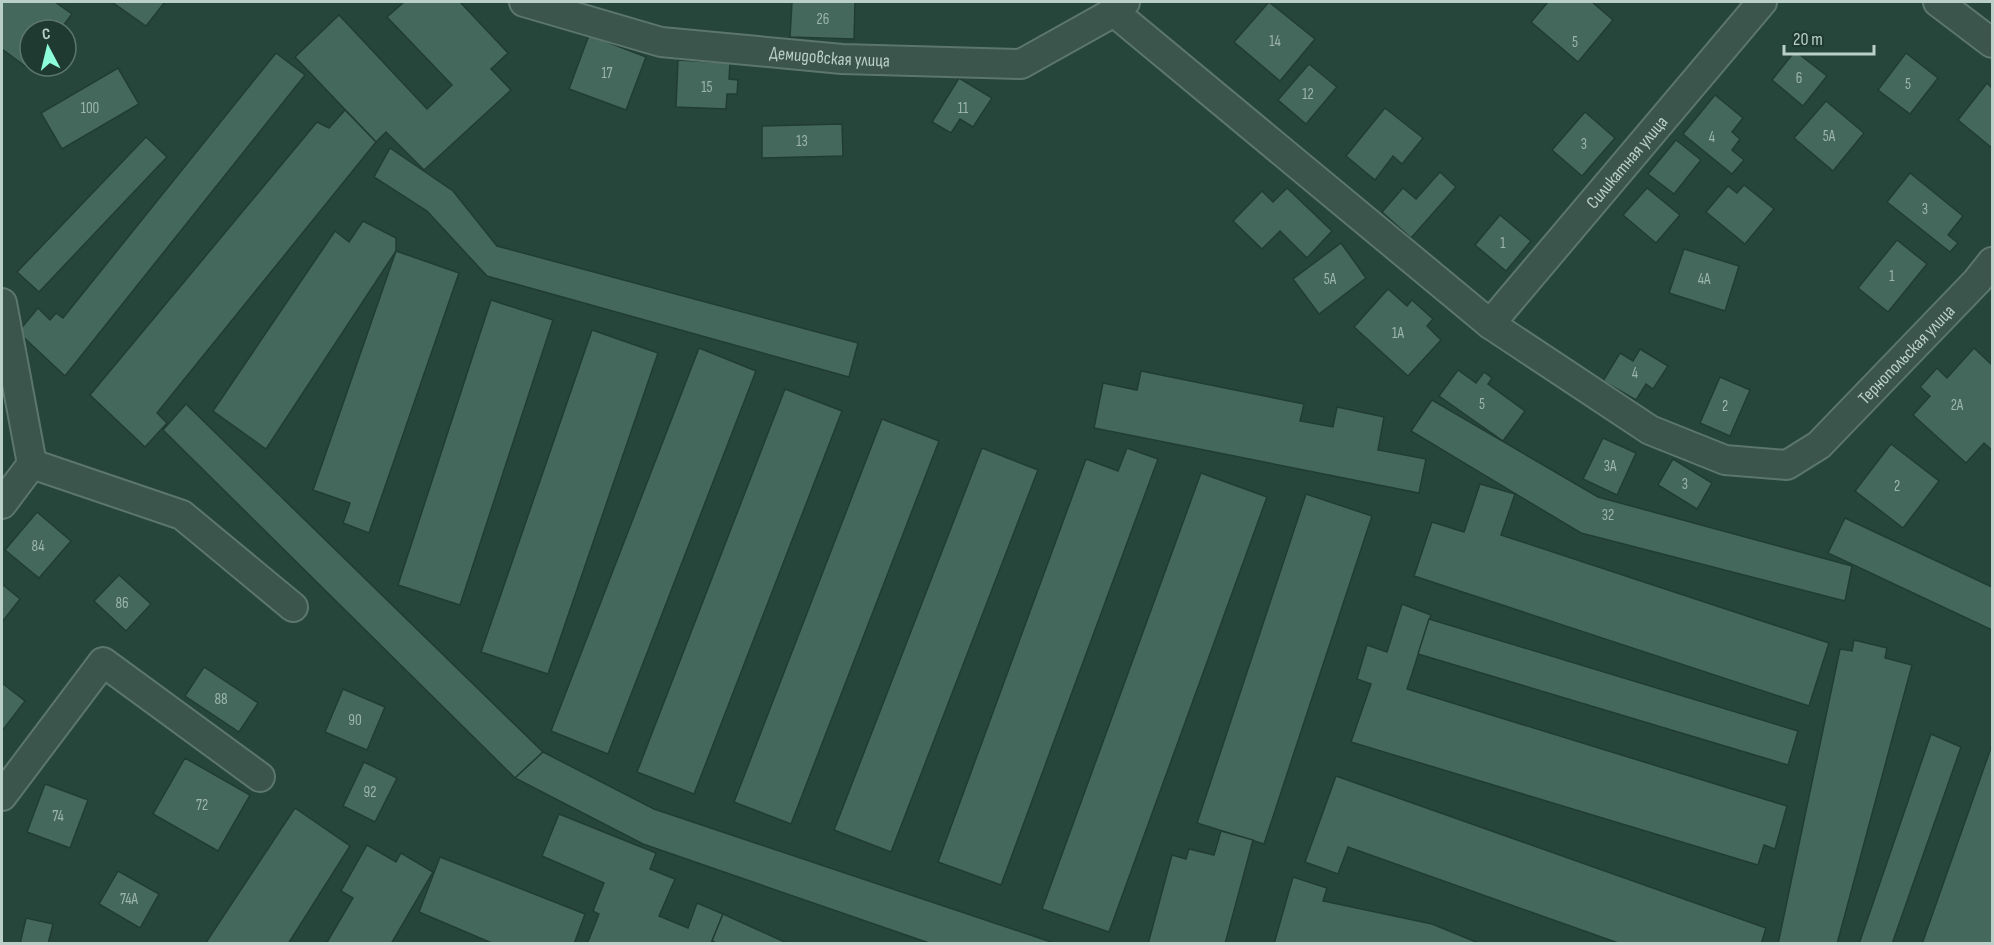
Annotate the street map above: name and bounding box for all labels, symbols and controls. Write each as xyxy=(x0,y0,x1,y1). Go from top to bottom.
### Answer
house number: 26 xyxy=(817,10,829,29)
north arrow xyxy=(18,18,78,78)
scale bar xyxy=(1784,18,1874,56)
text: С xyxy=(41,25,52,45)
text: 20 m xyxy=(1793,29,1823,50)
house number: 14 xyxy=(1269,32,1281,51)
house number: 5 xyxy=(1572,33,1578,52)
street label: Демидовская улица xyxy=(769,42,890,71)
house number: 17 xyxy=(601,64,613,83)
house number: 6 xyxy=(1796,69,1802,88)
house number: 5 xyxy=(1905,75,1911,94)
house number: 15 xyxy=(701,78,713,97)
house number: 12 xyxy=(1302,85,1314,104)
house number: 100 xyxy=(81,99,99,118)
house number: 11 xyxy=(958,99,969,118)
street label: Силикатная улица xyxy=(1582,111,1672,213)
house number: 5А xyxy=(1823,127,1836,146)
house number: 4 xyxy=(1709,128,1715,147)
house number: 13 xyxy=(796,132,808,151)
house number: 3 xyxy=(1581,135,1587,154)
house number: 3 xyxy=(1922,200,1928,219)
house number: 1 xyxy=(1500,234,1506,253)
house number: 1 xyxy=(1889,267,1895,286)
house number: 5А xyxy=(1324,270,1337,289)
house number: 4А xyxy=(1698,270,1711,289)
street label: Тернопольская улица xyxy=(1854,300,1959,409)
house number: 1А xyxy=(1392,324,1405,343)
house number: 4 xyxy=(1632,364,1638,383)
house number: 5 xyxy=(1479,395,1485,414)
house number: 2А xyxy=(1951,396,1964,415)
house number: 2 xyxy=(1722,397,1728,416)
house number: 3А xyxy=(1604,457,1617,476)
house number: 3 xyxy=(1682,475,1688,494)
house number: 2 xyxy=(1894,477,1900,496)
house number: 32 xyxy=(1602,506,1614,525)
house number: 84 xyxy=(31,537,45,556)
house number: 86 xyxy=(115,594,129,613)
house number: 88 xyxy=(214,690,228,709)
house number: 90 xyxy=(348,711,362,730)
house number: 92 xyxy=(364,783,376,802)
house number: 72 xyxy=(196,796,208,815)
house number: 74 xyxy=(52,807,64,826)
house number: 74А xyxy=(120,890,139,909)

